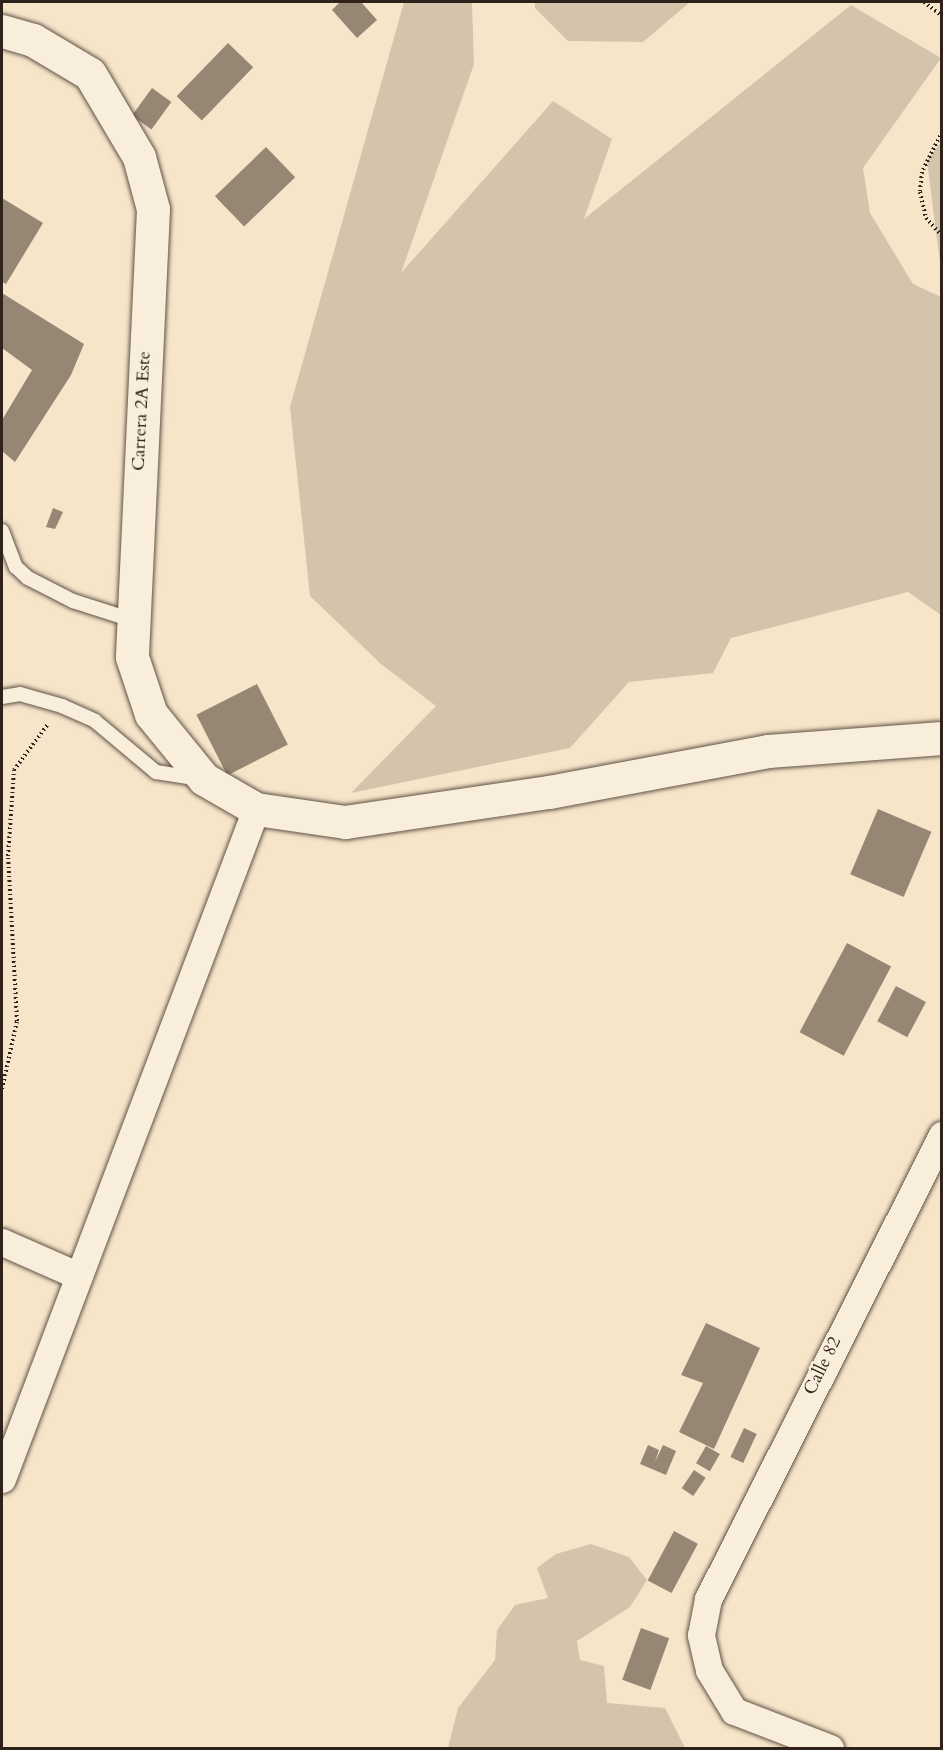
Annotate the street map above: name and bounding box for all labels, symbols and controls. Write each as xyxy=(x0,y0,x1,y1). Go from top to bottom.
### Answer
street label: Carrera 2A Este xyxy=(128,351,156,471)
street label: Calle 82 xyxy=(800,1333,846,1399)

